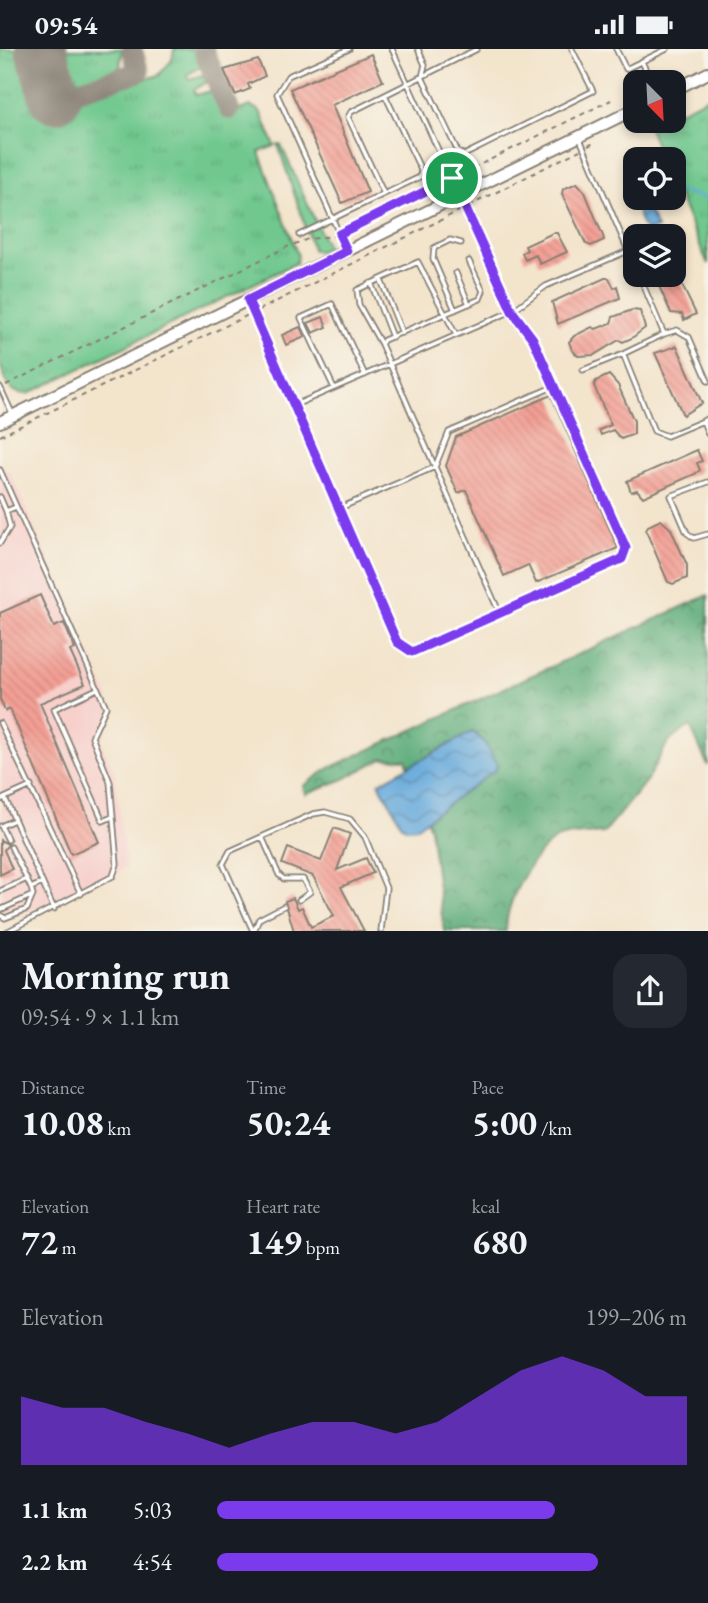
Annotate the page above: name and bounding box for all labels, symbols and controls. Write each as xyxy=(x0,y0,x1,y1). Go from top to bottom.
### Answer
text: 09:54 xyxy=(35,8,97,42)
north arrow xyxy=(623,70,686,133)
map controls xyxy=(623,70,686,287)
button: locate xyxy=(623,147,686,210)
pin xyxy=(422,148,482,208)
icon: arrive xyxy=(433,159,471,197)
button: layers xyxy=(623,224,686,287)
text: Morning run xyxy=(21,951,230,1000)
button: share xyxy=(613,954,687,1028)
text: 09:54 · 9 × 1.1 km xyxy=(21,1002,179,1032)
text: Distance xyxy=(21,1075,84,1100)
text: Time xyxy=(246,1075,286,1100)
text: Pace xyxy=(472,1075,504,1100)
text: 10.08 xyxy=(21,1100,104,1145)
text: 50:24 xyxy=(246,1100,330,1145)
text: 5:00 xyxy=(472,1100,537,1145)
text: km xyxy=(104,1116,131,1141)
text: /km xyxy=(537,1116,572,1141)
text: Elevation xyxy=(21,1194,89,1219)
text: Heart rate xyxy=(246,1194,320,1219)
text: kcal xyxy=(472,1194,500,1219)
text: 72 xyxy=(21,1219,58,1264)
text: 149 xyxy=(246,1219,302,1264)
text: 680 xyxy=(472,1219,527,1264)
text: m xyxy=(58,1235,77,1260)
text: bpm xyxy=(302,1235,340,1260)
text: Elevation xyxy=(21,1302,104,1332)
text: 199–206 m xyxy=(586,1302,687,1332)
text: 1.1 km xyxy=(21,1495,88,1525)
text: 5:03 xyxy=(133,1495,172,1525)
text: 2.2 km xyxy=(21,1547,88,1577)
text: 4:54 xyxy=(133,1547,172,1577)

